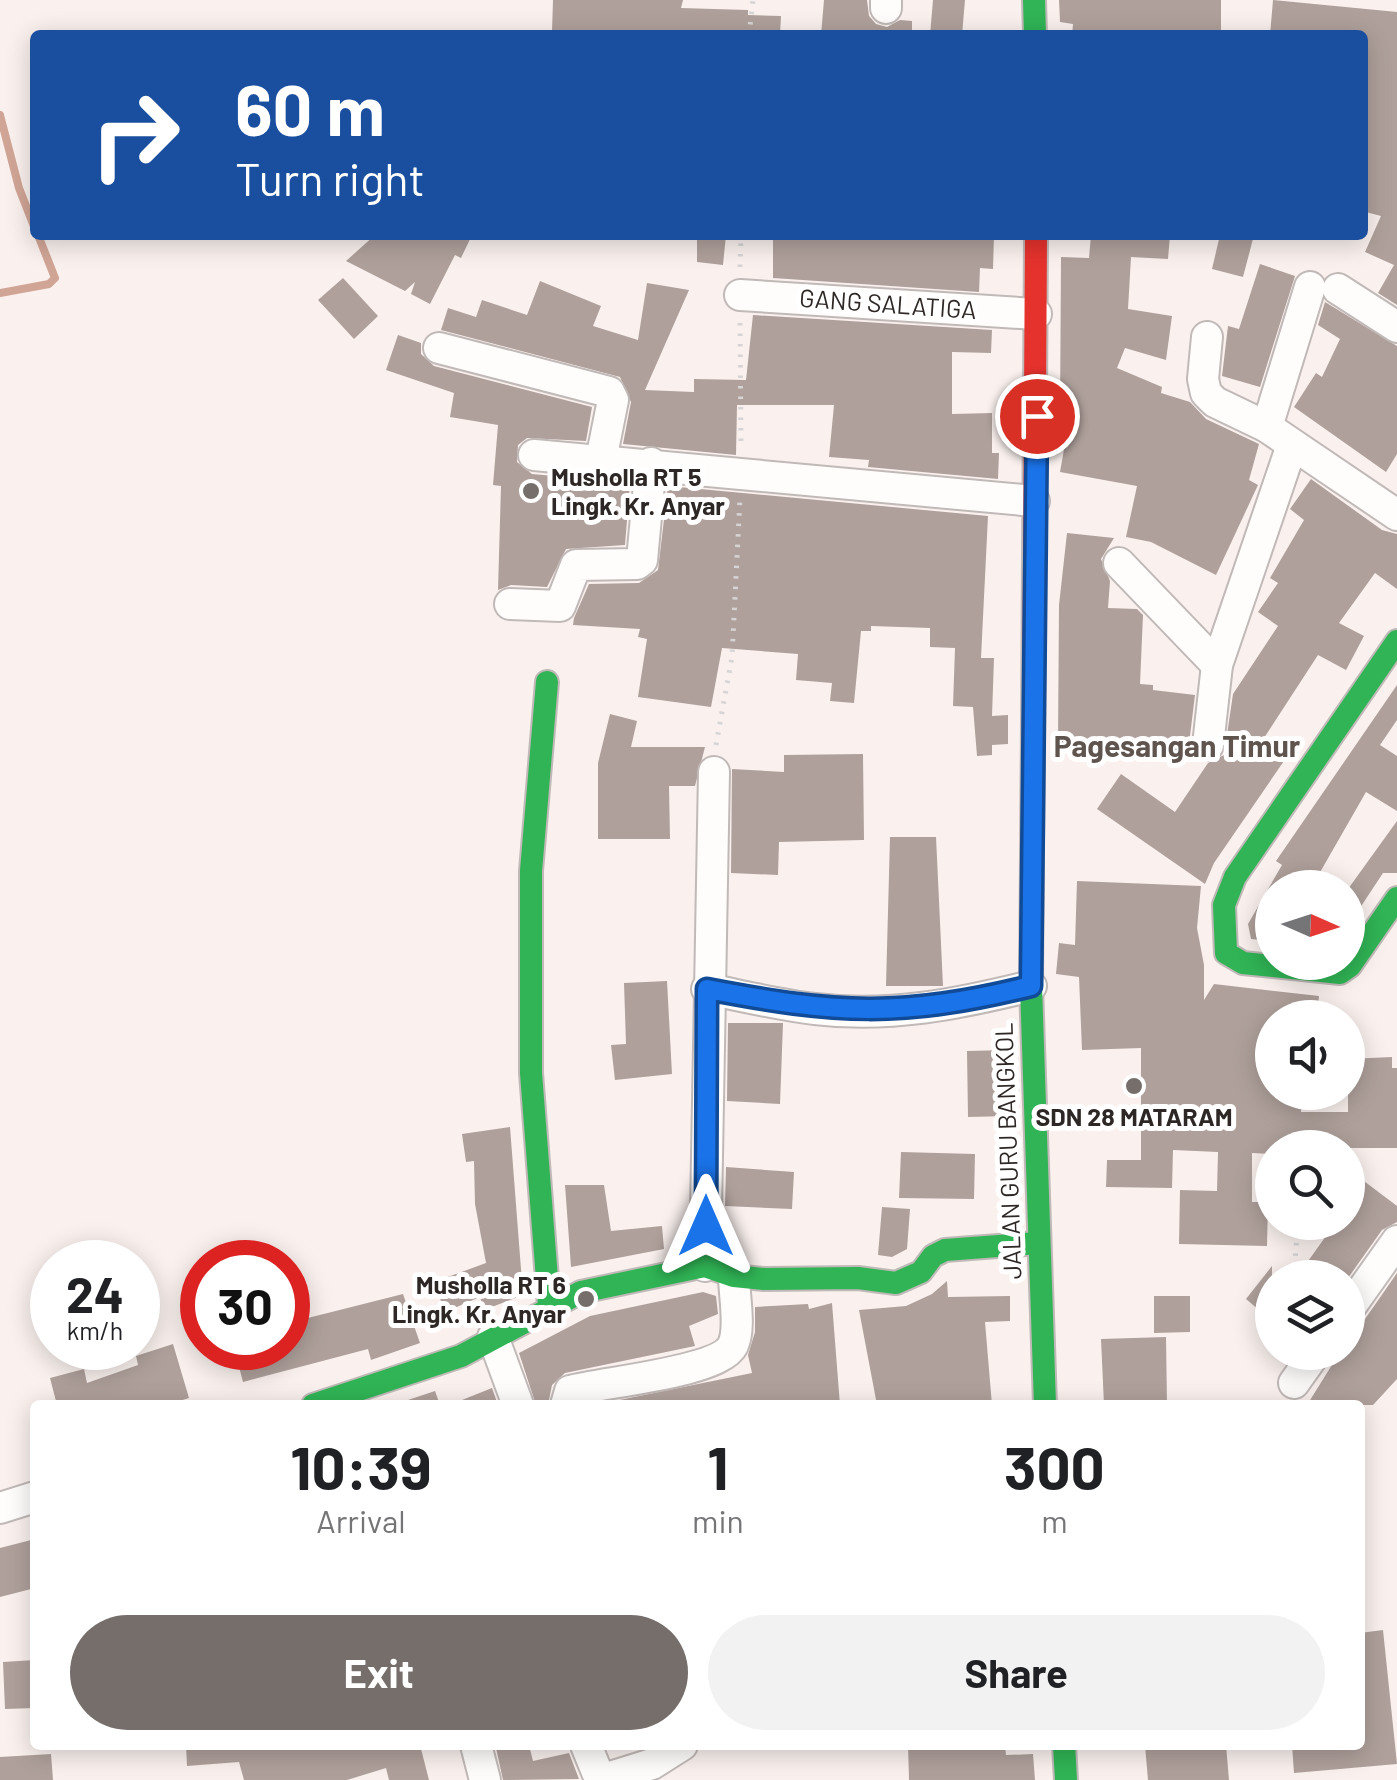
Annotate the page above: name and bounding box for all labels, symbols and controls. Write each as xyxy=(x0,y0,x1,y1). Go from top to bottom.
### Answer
text: 60 m xyxy=(235,66,385,150)
icon: right xyxy=(70,70,200,200)
text: Turn right xyxy=(235,151,425,205)
street label: GANG SALATIGA xyxy=(799,282,978,324)
pin xyxy=(995,374,1080,459)
icon: arrive xyxy=(1010,389,1065,444)
place label: Musholla RT 5 Lingk. Kr. Anyar xyxy=(551,461,725,520)
marker: Musholla RT 5 Lingk. Kr. Anyar xyxy=(520,480,542,502)
district label: Pagesangan Timur xyxy=(1054,727,1301,763)
north arrow xyxy=(1255,870,1365,980)
map controls xyxy=(1255,870,1365,1370)
button: sound xyxy=(1255,1000,1365,1110)
street label: JALAN GURU BANGKOL xyxy=(988,1022,1026,1280)
marker: SDN 28 MATARAM xyxy=(1123,1075,1145,1097)
place label: SDN 28 MATARAM xyxy=(1035,1101,1233,1131)
button: search xyxy=(1255,1130,1365,1240)
position arrow xyxy=(654,1174,758,1278)
speed limit sign: 30 xyxy=(180,1240,310,1370)
button: layers xyxy=(1255,1260,1365,1370)
text: 24 xyxy=(66,1263,124,1323)
place label: Musholla RT 6 Lingk. Kr. Anyar xyxy=(392,1269,566,1328)
marker: Musholla RT 6 Lingk. Kr. Anyar xyxy=(575,1288,597,1310)
text: km/h xyxy=(67,1315,123,1345)
text: 10:39 xyxy=(290,1430,432,1502)
text: 1 xyxy=(707,1430,728,1502)
text: 300 xyxy=(1004,1430,1105,1502)
text: Arrival xyxy=(316,1501,406,1539)
text: min xyxy=(692,1501,744,1539)
text: m xyxy=(1041,1501,1068,1539)
button: Exit xyxy=(70,1615,688,1730)
button: Share xyxy=(708,1615,1325,1730)

